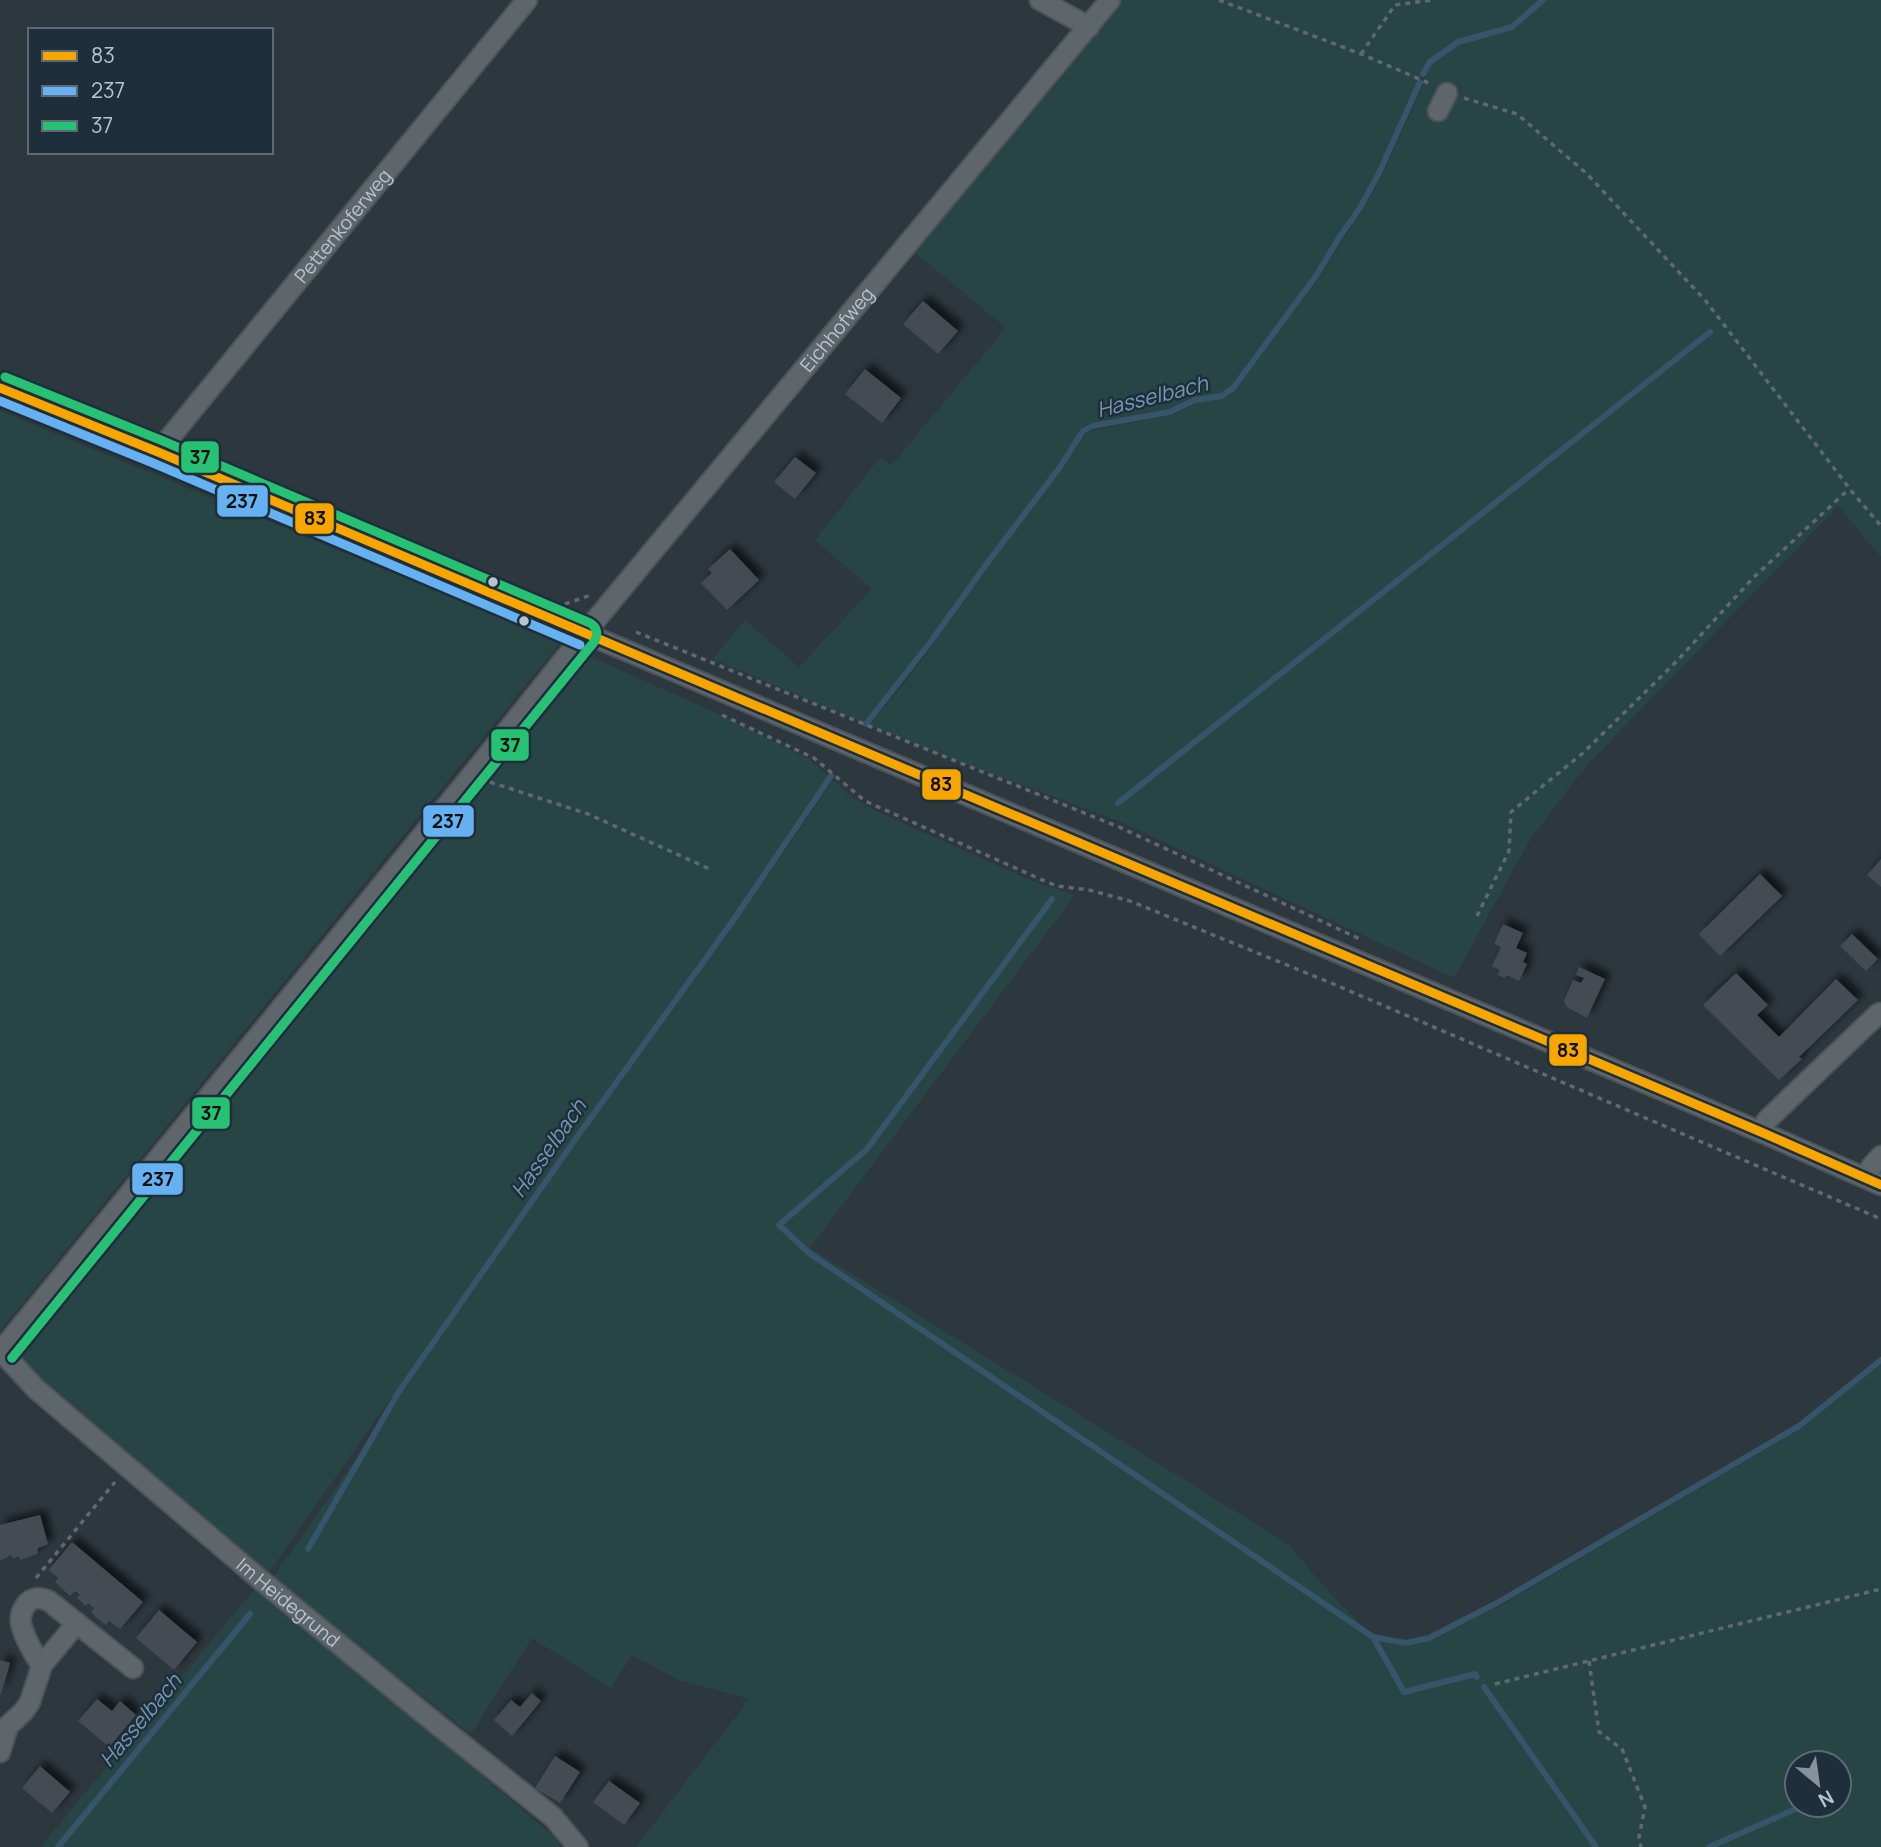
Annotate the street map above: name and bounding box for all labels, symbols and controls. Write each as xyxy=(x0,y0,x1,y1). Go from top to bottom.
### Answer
legend xyxy=(28,28,273,154)
text: 83 xyxy=(91,41,115,69)
text: 237 xyxy=(91,76,125,104)
text: 37 xyxy=(91,111,113,139)
street label: Pettenkoferweg xyxy=(288,163,397,288)
street label: Eichhofweg xyxy=(794,282,880,377)
water label: Hasselbach xyxy=(1094,368,1212,423)
line badge: 37 xyxy=(180,440,220,474)
text: 37 xyxy=(189,444,211,470)
line badge: 237 xyxy=(216,484,269,518)
text: 237 xyxy=(226,488,258,514)
line badge: 83 xyxy=(294,502,335,535)
text: 83 xyxy=(304,505,326,531)
unlabelled marker xyxy=(486,575,500,589)
unlabelled marker xyxy=(517,614,531,628)
line badge: 37 xyxy=(490,728,530,762)
text: 37 xyxy=(499,732,521,758)
line badge: 83 xyxy=(921,768,962,801)
text: 83 xyxy=(930,771,952,797)
line badge: 237 xyxy=(422,804,475,838)
text: 237 xyxy=(432,808,464,834)
line badge: 83 xyxy=(1548,1033,1588,1067)
text: 83 xyxy=(1557,1037,1579,1063)
water label: Hasselbach xyxy=(504,1092,593,1203)
line badge: 37 xyxy=(191,1096,231,1130)
text: 37 xyxy=(200,1100,222,1126)
line badge: 237 xyxy=(131,1162,184,1196)
text: 237 xyxy=(142,1166,174,1192)
street label: Im Heidegrund xyxy=(231,1552,346,1653)
water label: Hasselbach xyxy=(93,1666,188,1772)
north arrow xyxy=(1783,1749,1853,1819)
text: N xyxy=(1814,1784,1839,1814)

